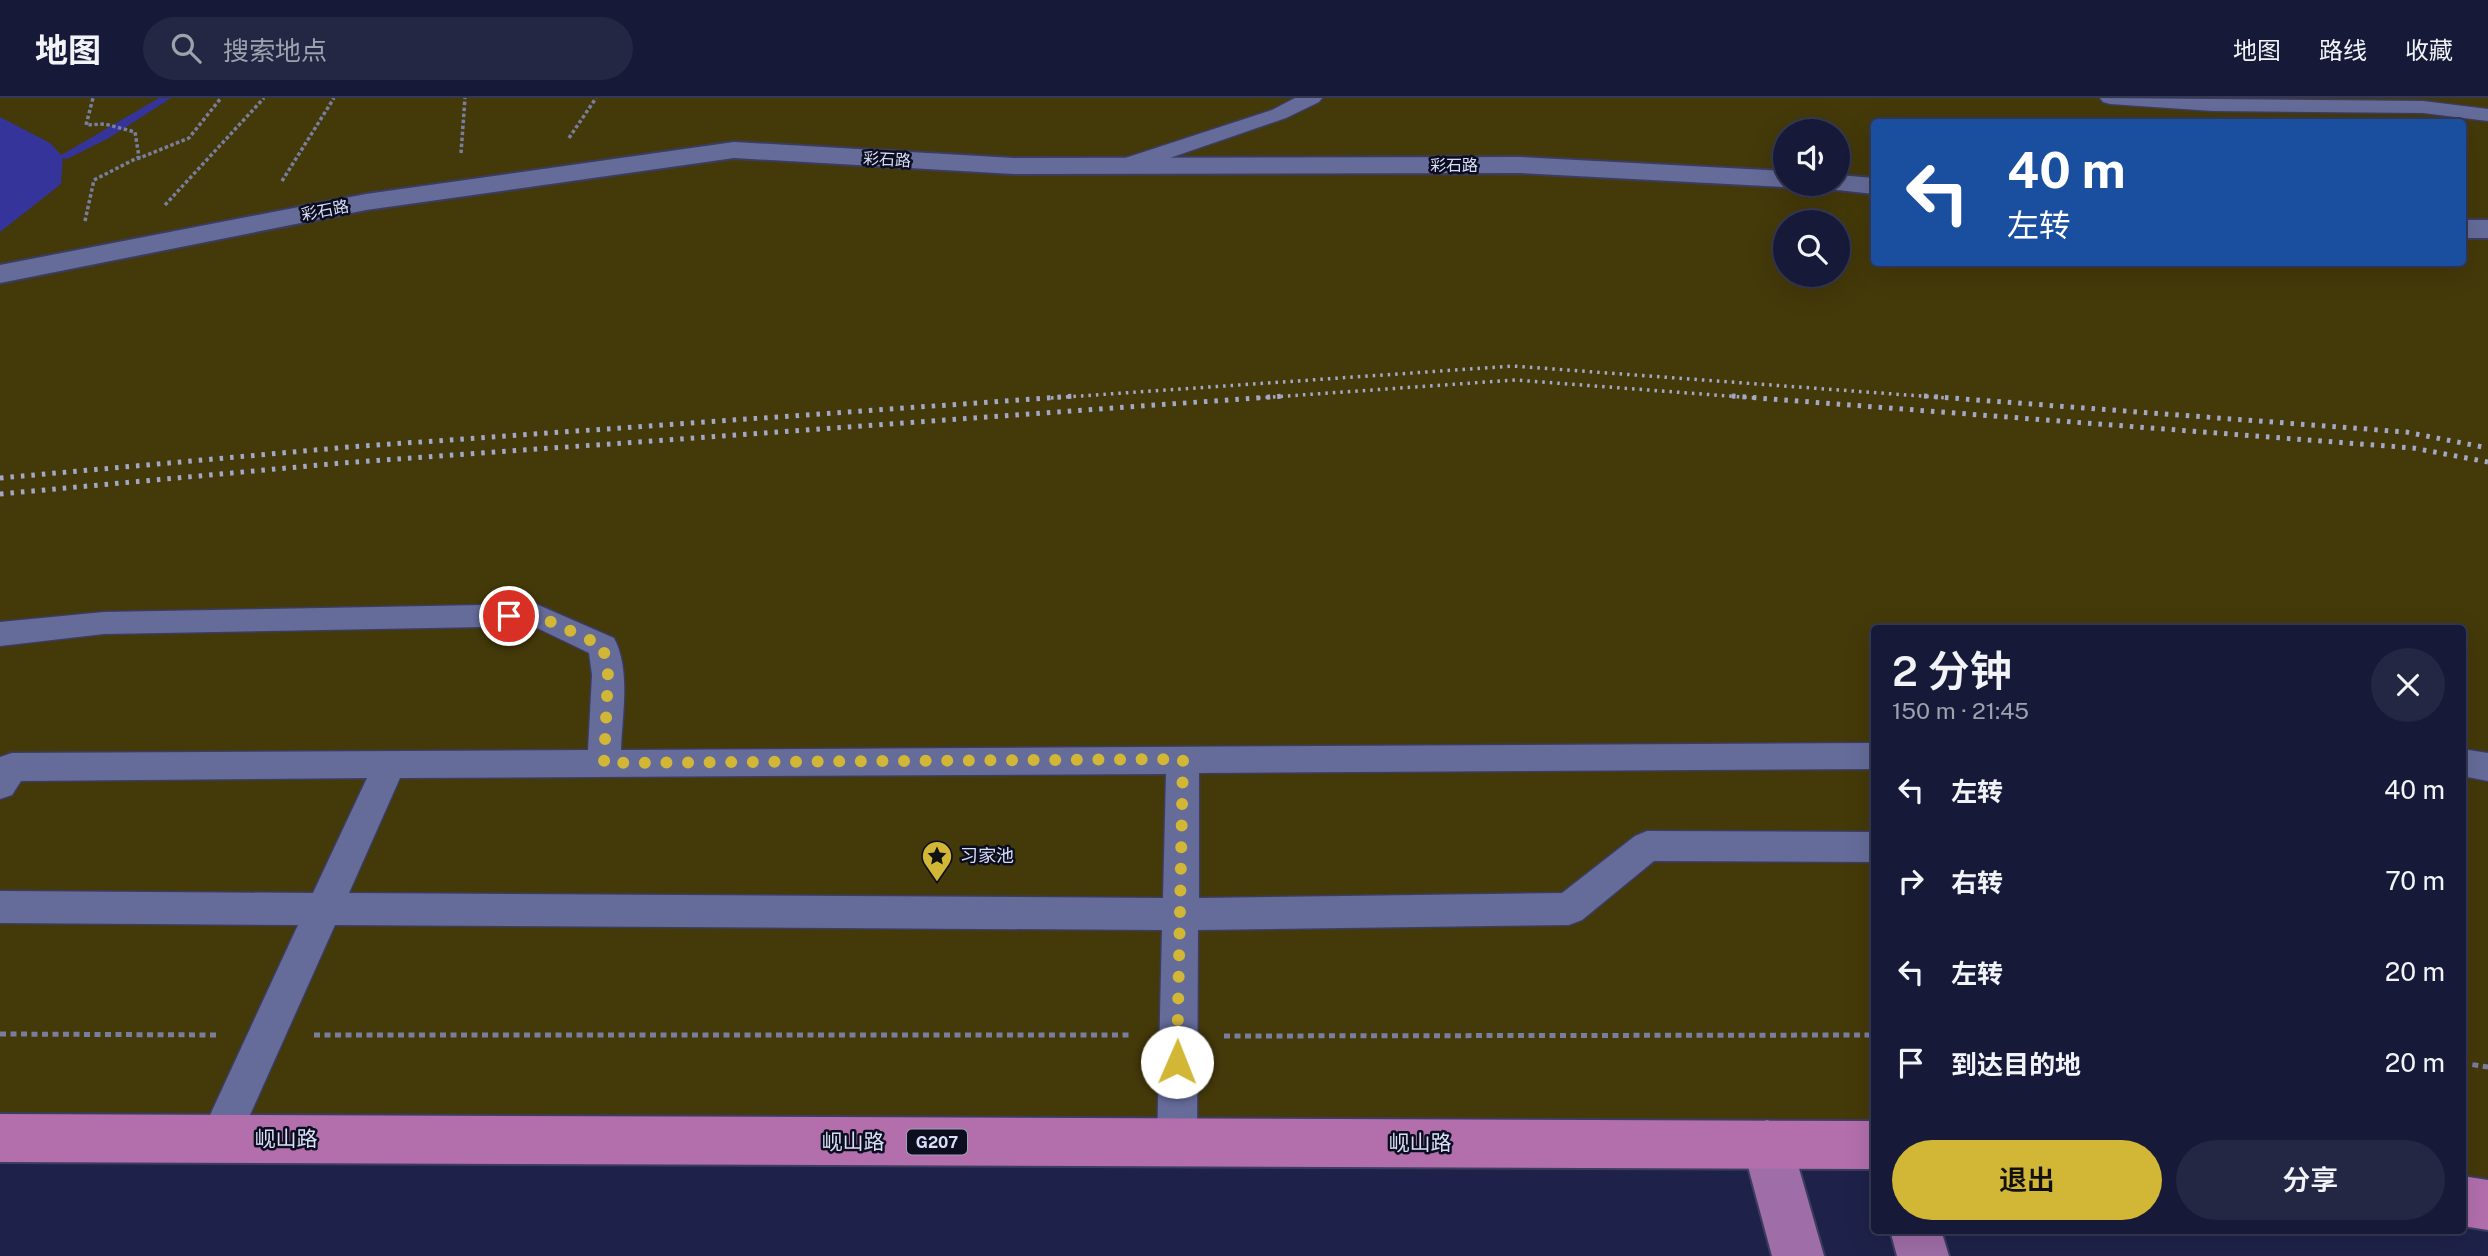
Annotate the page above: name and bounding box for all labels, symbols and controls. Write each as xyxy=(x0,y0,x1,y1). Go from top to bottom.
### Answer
search box xyxy=(143,17,633,80)
icon: search xyxy=(167,29,205,67)
text: 地图 xyxy=(35,31,101,69)
text: 搜索地点 xyxy=(223,35,327,66)
text: 地图 xyxy=(2233,36,2281,64)
text: 路线 xyxy=(2319,36,2367,64)
text: 收藏 xyxy=(2405,36,2453,64)
map controls xyxy=(1773,119,1850,287)
button: sound xyxy=(1773,119,1850,196)
text: 40 m xyxy=(2007,141,2126,199)
icon: left xyxy=(1892,147,1983,238)
street label: 彩石路 xyxy=(863,149,911,170)
street label: 彩石路 xyxy=(1430,156,1478,175)
street label: 彩石路 xyxy=(300,197,350,224)
text: 左转 xyxy=(2007,207,2071,244)
button: search xyxy=(1773,210,1850,287)
pin xyxy=(479,586,539,646)
icon: arrive xyxy=(490,597,528,635)
text: 2 分钟 xyxy=(1892,646,2012,695)
button: close xyxy=(2371,648,2445,722)
text: 150 m · 21:45 xyxy=(1892,697,2029,724)
icon: left xyxy=(1892,771,1930,809)
text: 40 m xyxy=(2384,774,2445,805)
text: 左转 xyxy=(1951,776,2003,807)
place icon: 习家池 xyxy=(920,839,954,883)
place label: 习家池 xyxy=(960,845,1014,866)
icon: right xyxy=(1892,862,1930,900)
text: 70 m xyxy=(2385,865,2445,896)
text: 右转 xyxy=(1951,867,2003,898)
icon: left xyxy=(1892,953,1930,991)
text: 20 m xyxy=(2385,956,2445,987)
text: 左转 xyxy=(1951,958,2003,989)
position arrow xyxy=(1140,1025,1214,1099)
icon: arrive xyxy=(1892,1044,1930,1082)
text: 20 m xyxy=(2385,1047,2445,1078)
text: 到达目的地 xyxy=(1951,1049,2081,1080)
street label: 岘山路 xyxy=(255,1126,318,1151)
street label: 岘山路 xyxy=(822,1129,885,1154)
road number: G207 xyxy=(907,1130,967,1154)
street label: 岘山路 xyxy=(1389,1130,1452,1155)
button: 退出 xyxy=(1892,1140,2162,1220)
button: 分享 xyxy=(2176,1140,2445,1220)

